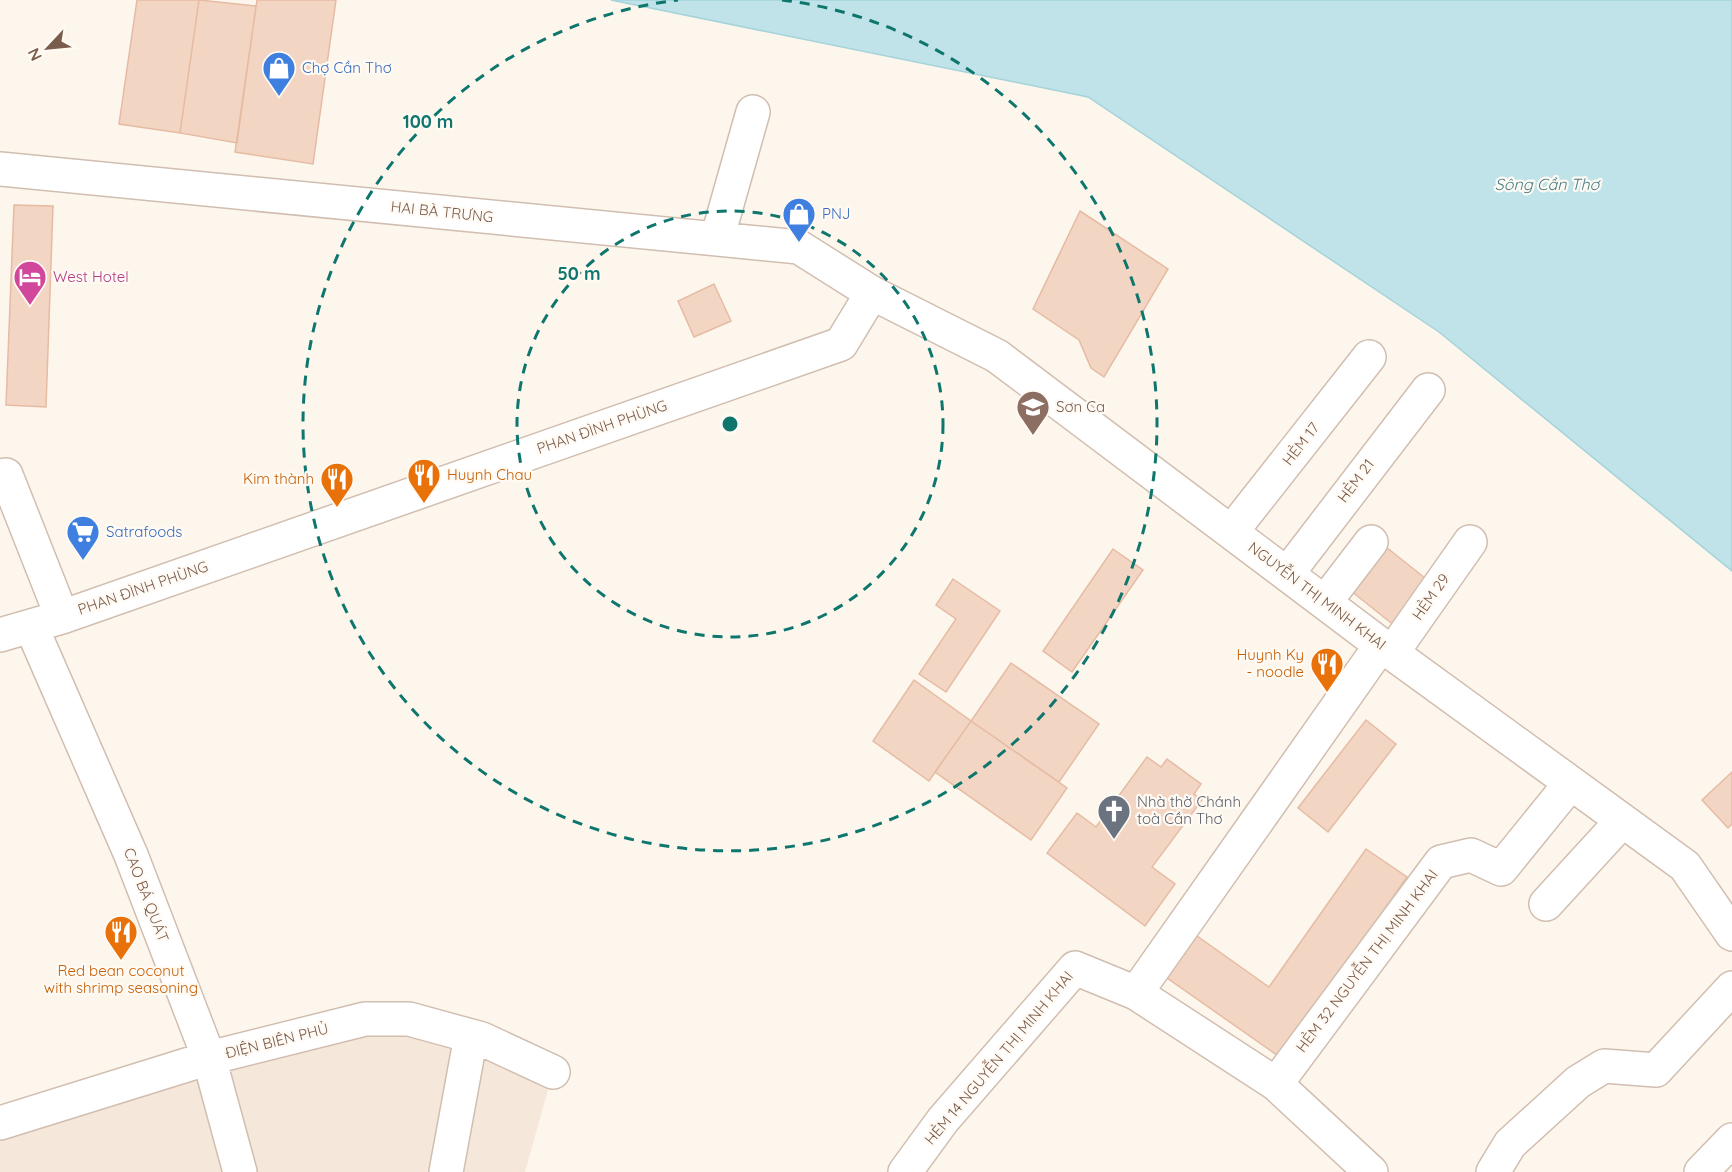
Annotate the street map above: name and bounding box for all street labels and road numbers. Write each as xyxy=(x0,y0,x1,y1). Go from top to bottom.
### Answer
street label: HAI BÀ TRƯNG xyxy=(390,197,494,226)
street label: PHAN ĐÌNH PHÙNG xyxy=(534,395,670,458)
street label: HẺM 17 xyxy=(1278,418,1323,469)
street label: HẺM 21 xyxy=(1333,455,1378,506)
street label: NGUYỄN THỊ MINH KHAI xyxy=(1245,537,1391,654)
street label: PHAN ĐÌNH PHÙNG xyxy=(75,556,211,619)
street label: HẺM 29 xyxy=(1408,570,1453,624)
street label: CAO BÁ QUÁT xyxy=(120,845,173,945)
street label: HẺM 32 NGUYỄN THỊ MINH KHAI xyxy=(1291,865,1442,1056)
street label: HẺM 14 NGUYỄN THỊ MINH KHAI xyxy=(920,966,1077,1148)
street label: ĐIỆN BIÊN PHỦ xyxy=(223,1019,330,1063)

